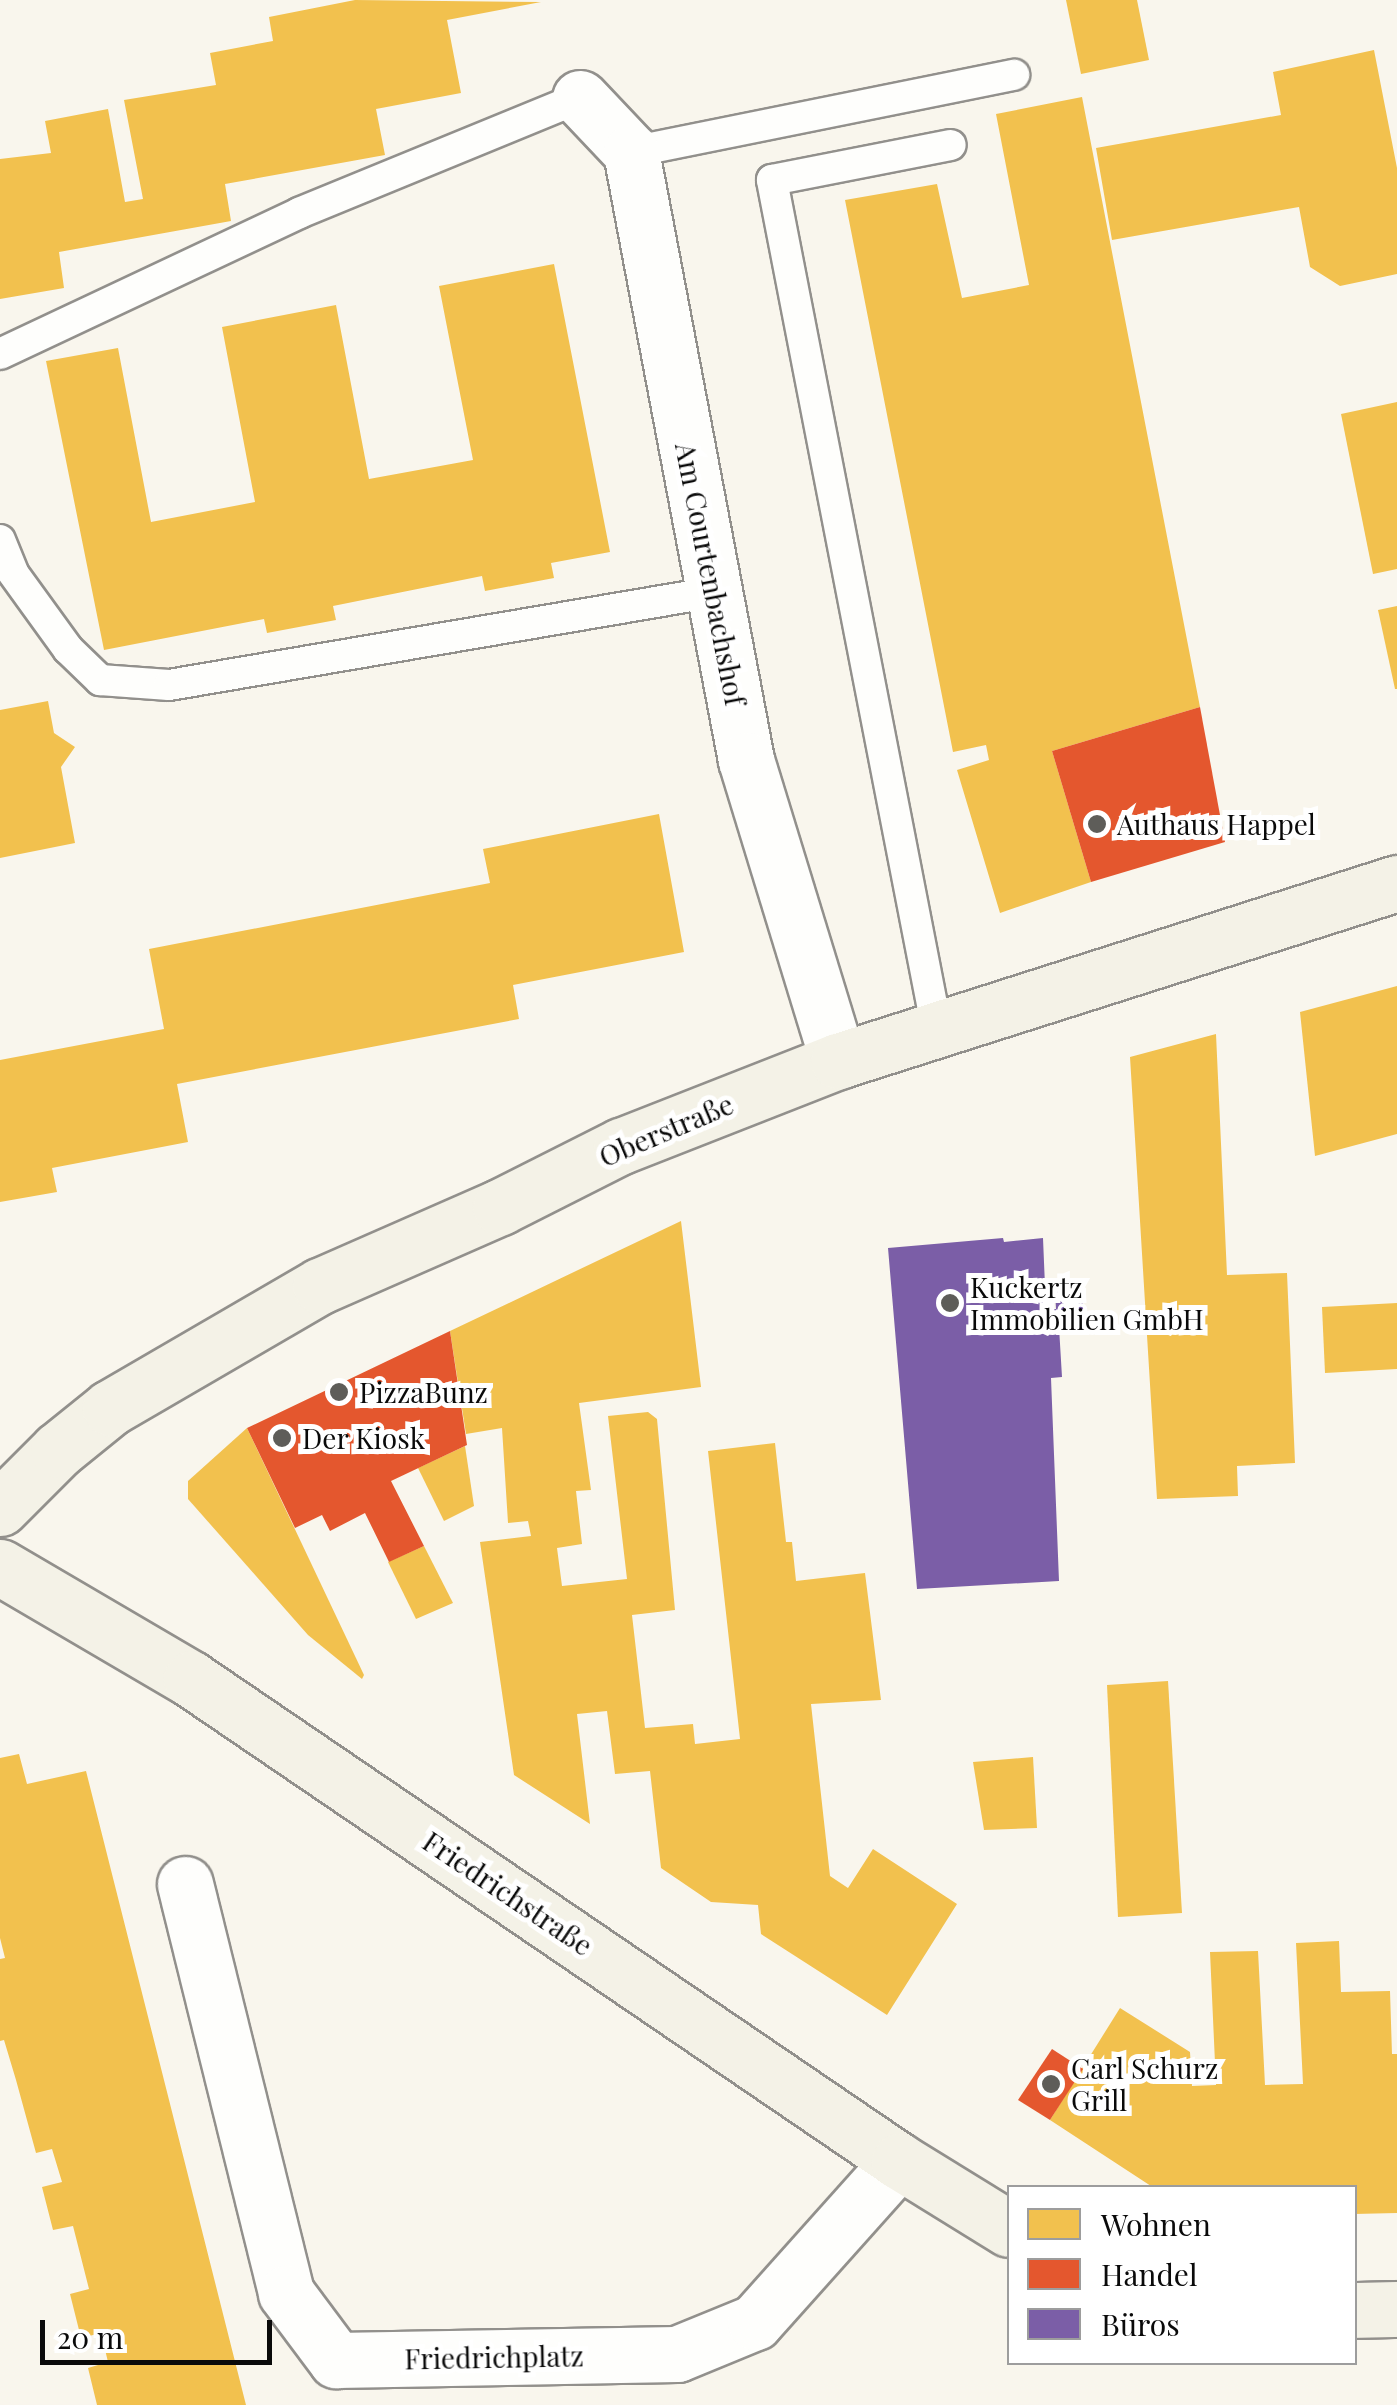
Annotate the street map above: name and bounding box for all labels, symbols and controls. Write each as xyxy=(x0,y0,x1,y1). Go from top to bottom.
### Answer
street label: Am Courtenbachshof xyxy=(669,440,753,708)
place label: Authaus Happel xyxy=(1117,807,1316,841)
marker: Authaus Happel xyxy=(1086,813,1108,835)
street label: Oberstraße xyxy=(594,1087,738,1173)
place label: Kuckertz Immobilien GmbH xyxy=(970,1270,1204,1336)
marker: Kuckertz Immobilien GmbH xyxy=(939,1292,961,1314)
place label: PizzaBunz xyxy=(359,1375,488,1409)
marker: PizzaBunz xyxy=(328,1381,350,1403)
place label: Der Kiosk xyxy=(302,1421,426,1455)
marker: Der Kiosk xyxy=(271,1427,293,1449)
street label: Friedrichstraße xyxy=(417,1824,599,1962)
place label: Carl Schurz Grill xyxy=(1071,2051,1218,2117)
marker: Carl Schurz Grill xyxy=(1040,2073,1062,2095)
legend xyxy=(1007,2185,1357,2365)
text: Wohnen xyxy=(1101,2204,1211,2244)
text: Handel xyxy=(1101,2254,1198,2294)
scale bar xyxy=(45,2300,278,2362)
text: Büros xyxy=(1101,2304,1180,2344)
text: 20 m xyxy=(57,2317,123,2357)
street label: Friedrichplatz xyxy=(404,2339,584,2375)

